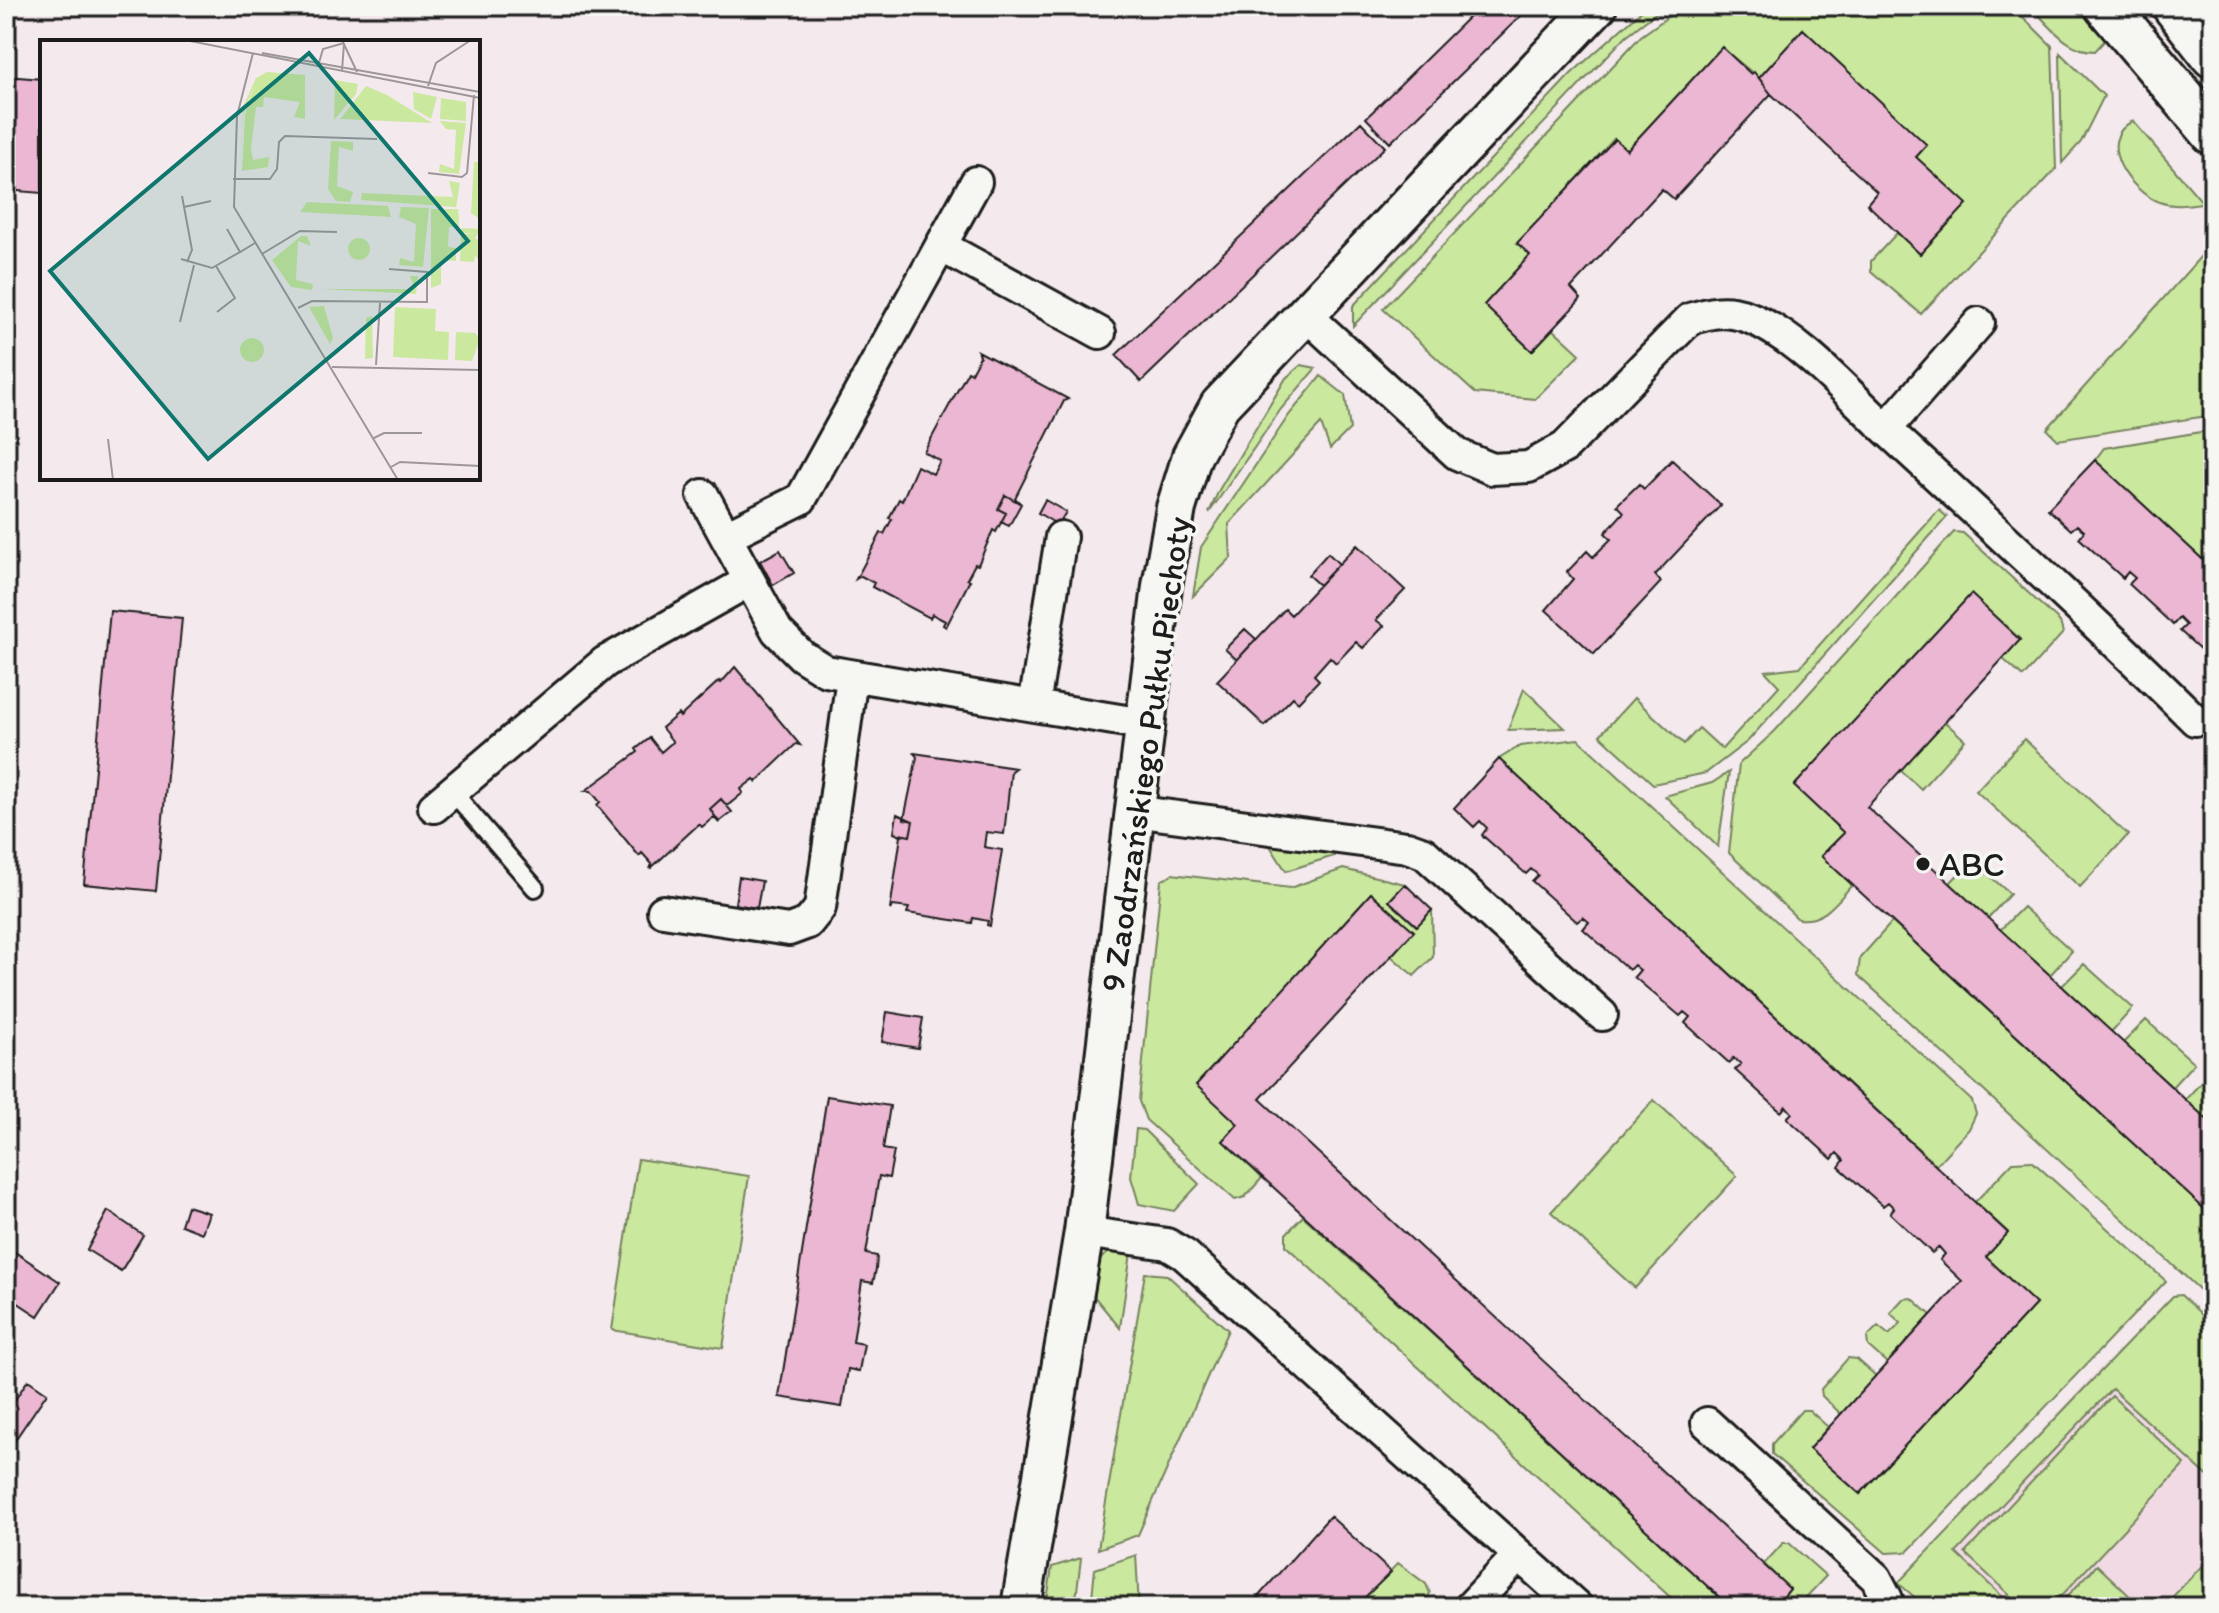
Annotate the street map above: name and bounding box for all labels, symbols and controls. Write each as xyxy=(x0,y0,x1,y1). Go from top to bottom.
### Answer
inset map xyxy=(40,40,480,480)
street label: 9 Zaodrzańskiego Pułku Piechoty xyxy=(1092,514,1199,994)
place label: ABC xyxy=(1939,844,2005,885)
marker: ABC xyxy=(1914,855,1932,873)

